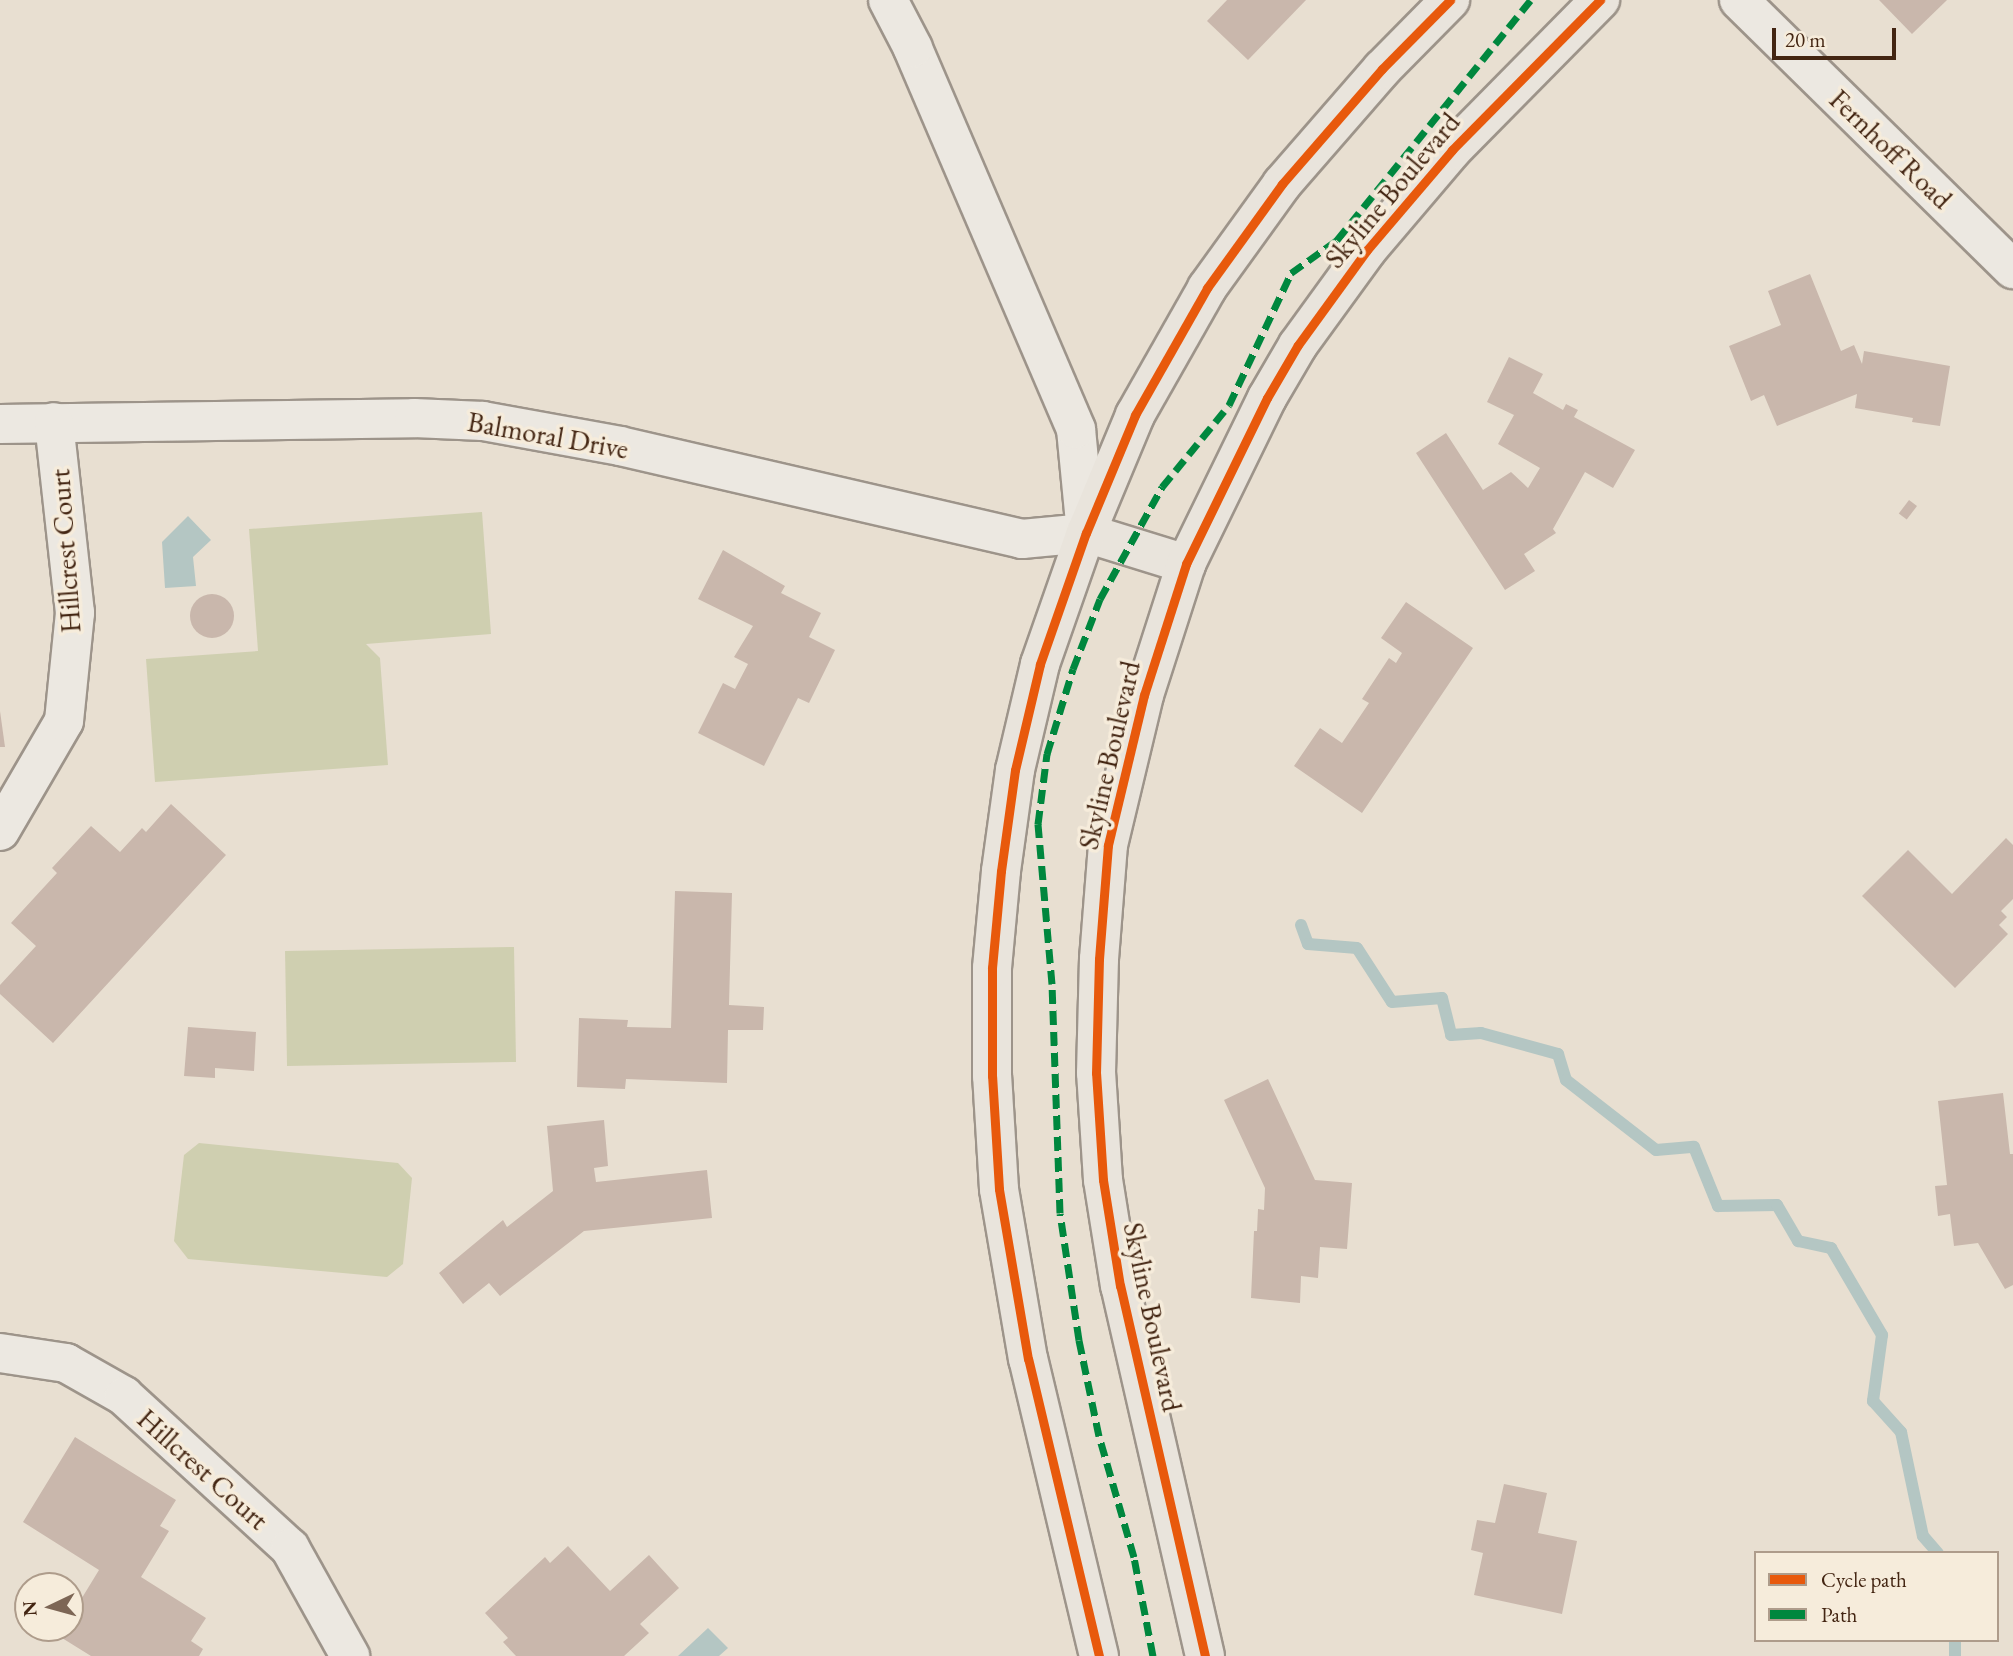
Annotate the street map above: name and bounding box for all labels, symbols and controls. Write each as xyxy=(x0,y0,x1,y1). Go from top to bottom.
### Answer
scale bar xyxy=(1775,14,1899,58)
text: 20 m xyxy=(1785,26,1826,53)
street label: Fernhoff Road xyxy=(1823,82,1959,216)
street label: Skyline Boulevard xyxy=(1317,105,1467,275)
street label: Balmoral Drive xyxy=(465,404,631,466)
street label: Hillcrest Court xyxy=(43,468,87,634)
street label: Skyline Boulevard xyxy=(1071,657,1147,853)
street label: Skyline Boulevard xyxy=(1117,1219,1189,1415)
street label: Hillcrest Court xyxy=(131,1402,275,1536)
legend xyxy=(1754,1551,1999,1642)
text: Cycle path xyxy=(1821,1566,1907,1593)
north arrow xyxy=(14,1572,84,1642)
text: N xyxy=(16,1600,43,1617)
text: Path xyxy=(1821,1601,1857,1628)

